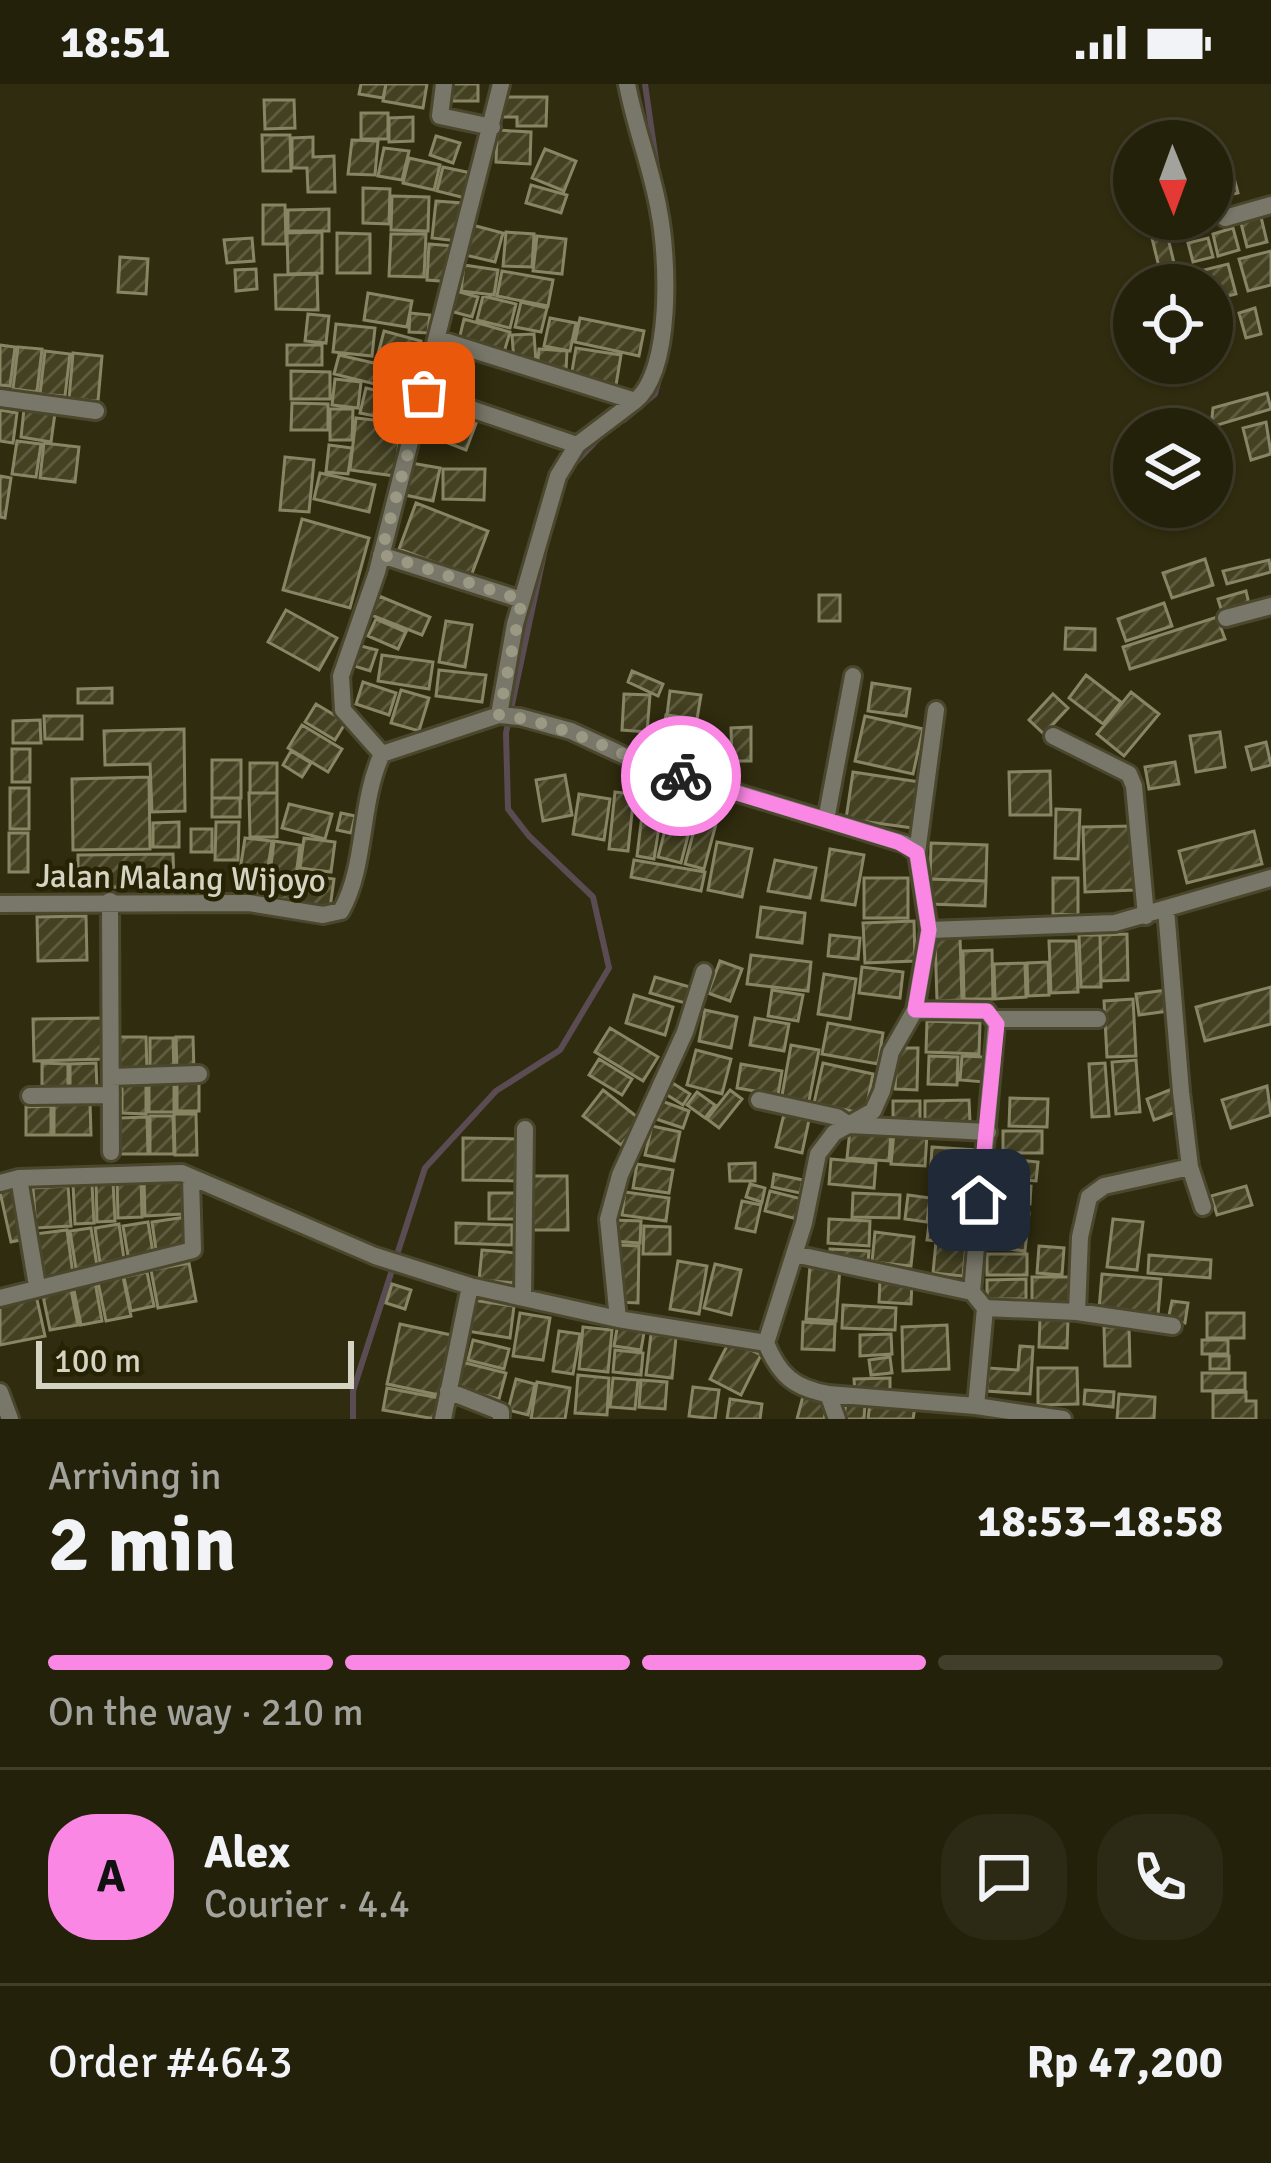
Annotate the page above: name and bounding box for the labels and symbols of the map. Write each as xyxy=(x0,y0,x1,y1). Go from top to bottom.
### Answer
north arrow xyxy=(1113,120,1233,240)
pin xyxy=(373,342,475,444)
courier xyxy=(621,716,741,836)
street label: Jalan Malang Wijoyo xyxy=(36,855,326,902)
pin xyxy=(928,1149,1030,1251)
scale bar xyxy=(36,1335,354,1388)

